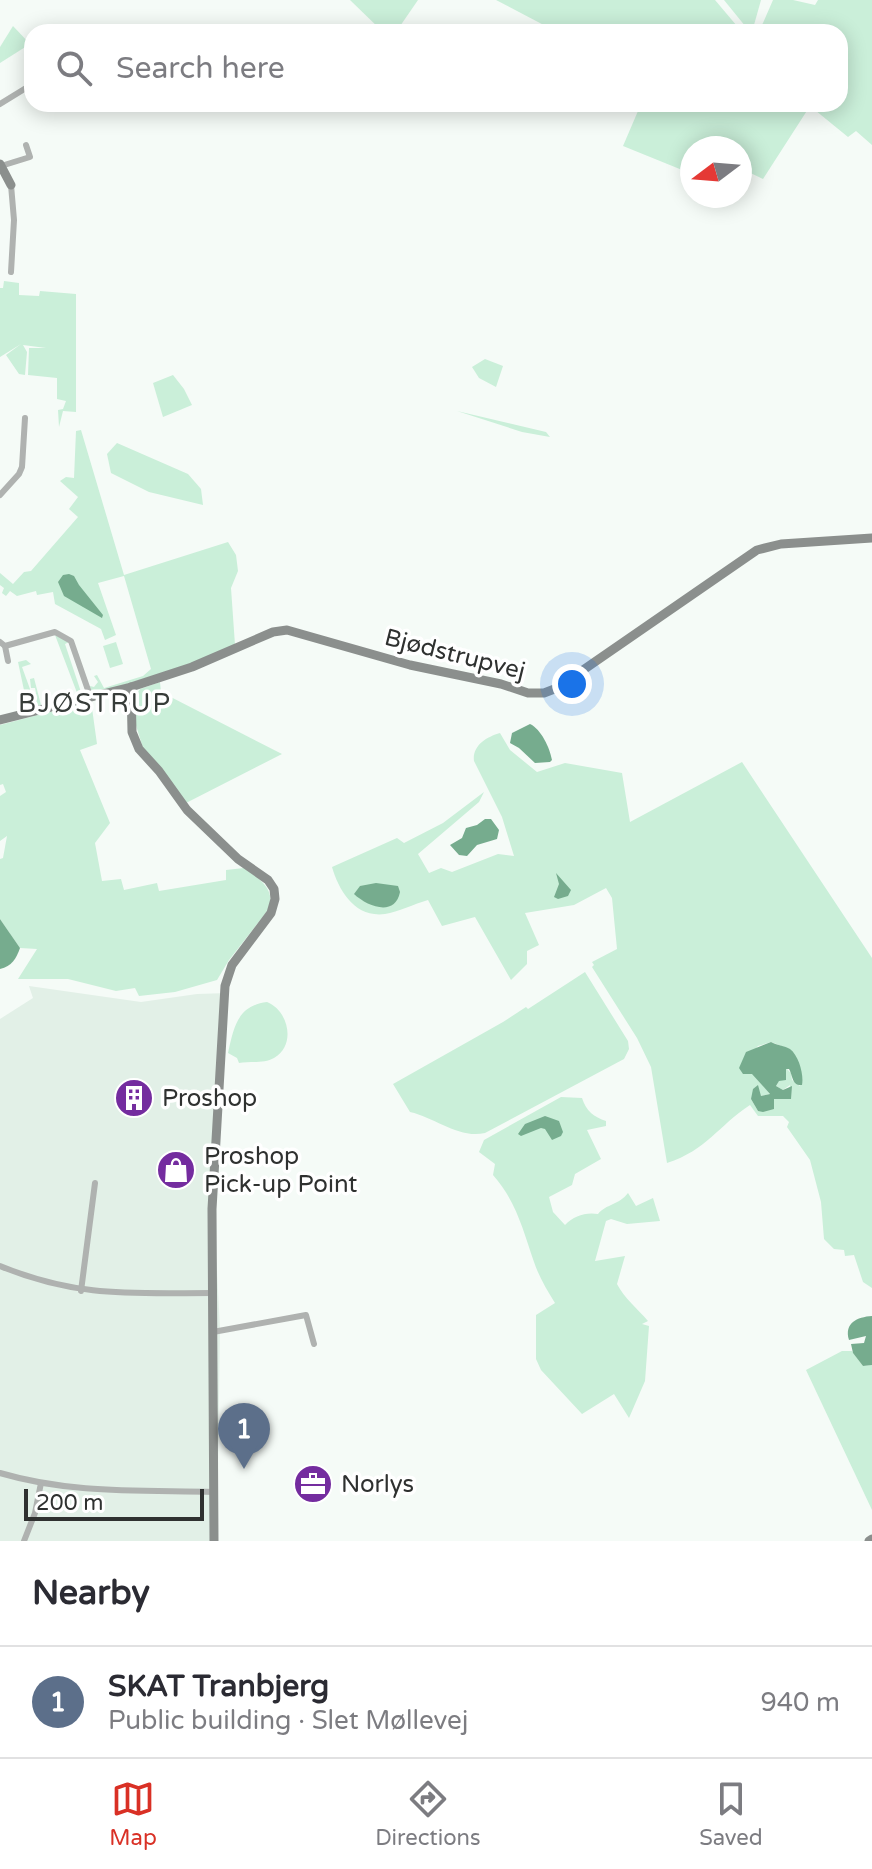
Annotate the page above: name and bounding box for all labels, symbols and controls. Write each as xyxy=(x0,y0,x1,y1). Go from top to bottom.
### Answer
search box xyxy=(24,24,848,112)
icon: search xyxy=(52,46,96,90)
text: Search here xyxy=(116,50,285,87)
north arrow xyxy=(680,136,752,208)
street label: Bjødstrupvej xyxy=(382,623,528,686)
your location xyxy=(552,664,592,704)
district label: BJØSTRUP xyxy=(18,688,172,719)
building icon: Proshop xyxy=(113,1077,155,1119)
place label: Proshop xyxy=(162,1084,257,1113)
place label: Proshop Pick-up Point xyxy=(204,1142,357,1199)
shop icon: Proshop Pick-up Point xyxy=(155,1149,197,1191)
pin: 1 xyxy=(218,1403,270,1469)
office icon: Norlys xyxy=(292,1463,334,1505)
place label: Norlys xyxy=(341,1470,414,1499)
scale bar xyxy=(24,1485,204,1521)
text: 200 m xyxy=(36,1490,103,1516)
text: Nearby xyxy=(32,1573,150,1614)
text: SKAT Tranbjerg xyxy=(108,1668,329,1705)
text: 1 xyxy=(50,1687,66,1718)
text: 940 m xyxy=(760,1687,840,1718)
text: Public building · Slet Møllevej xyxy=(108,1705,468,1736)
tab: Map xyxy=(109,1777,157,1851)
tab: Directions xyxy=(375,1777,481,1851)
tab: Saved xyxy=(699,1777,763,1851)

